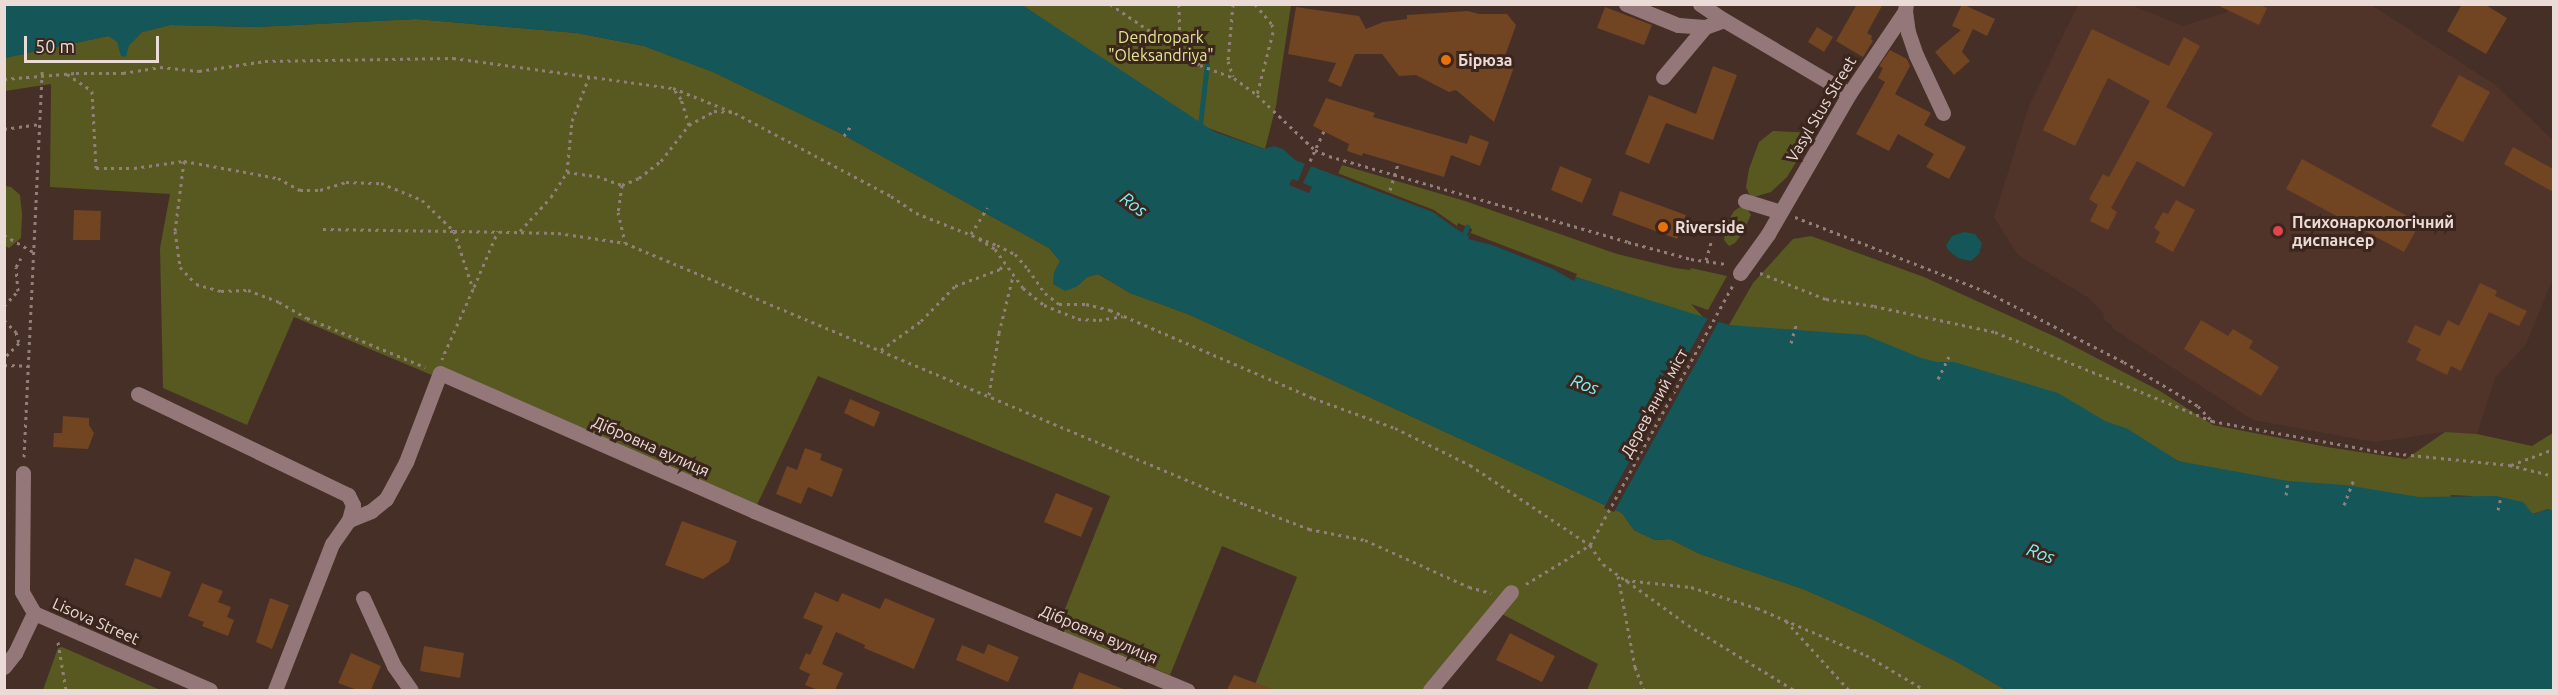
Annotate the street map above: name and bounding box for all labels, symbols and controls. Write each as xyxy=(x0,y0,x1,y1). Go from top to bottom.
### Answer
scale bar xyxy=(27,24,162,62)
park label: Dendropark "Oleksandriya" xyxy=(1108,27,1214,65)
text: 50 m xyxy=(35,36,75,56)
place label: Бірюза xyxy=(1458,50,1512,70)
marker: Бірюза xyxy=(1439,53,1453,67)
street label: Vasyl Stus Street xyxy=(1782,53,1860,165)
water label: Ros xyxy=(1116,187,1152,221)
place label: Психонаркологічний диспансер xyxy=(2292,212,2454,250)
place label: Riverside xyxy=(1675,217,1745,237)
marker: Riverside xyxy=(1656,220,1670,234)
marker: Психонаркологічний диспансер xyxy=(2269,222,2287,240)
street label: Дерев'яний міст xyxy=(1616,345,1692,461)
water label: Ros xyxy=(1568,369,1602,399)
street label: Дібровна вулиця xyxy=(589,412,713,480)
water label: Ros xyxy=(2024,538,2058,568)
street label: Lisova Street xyxy=(50,593,142,649)
street label: Дібровна вулиця xyxy=(1037,601,1161,667)

